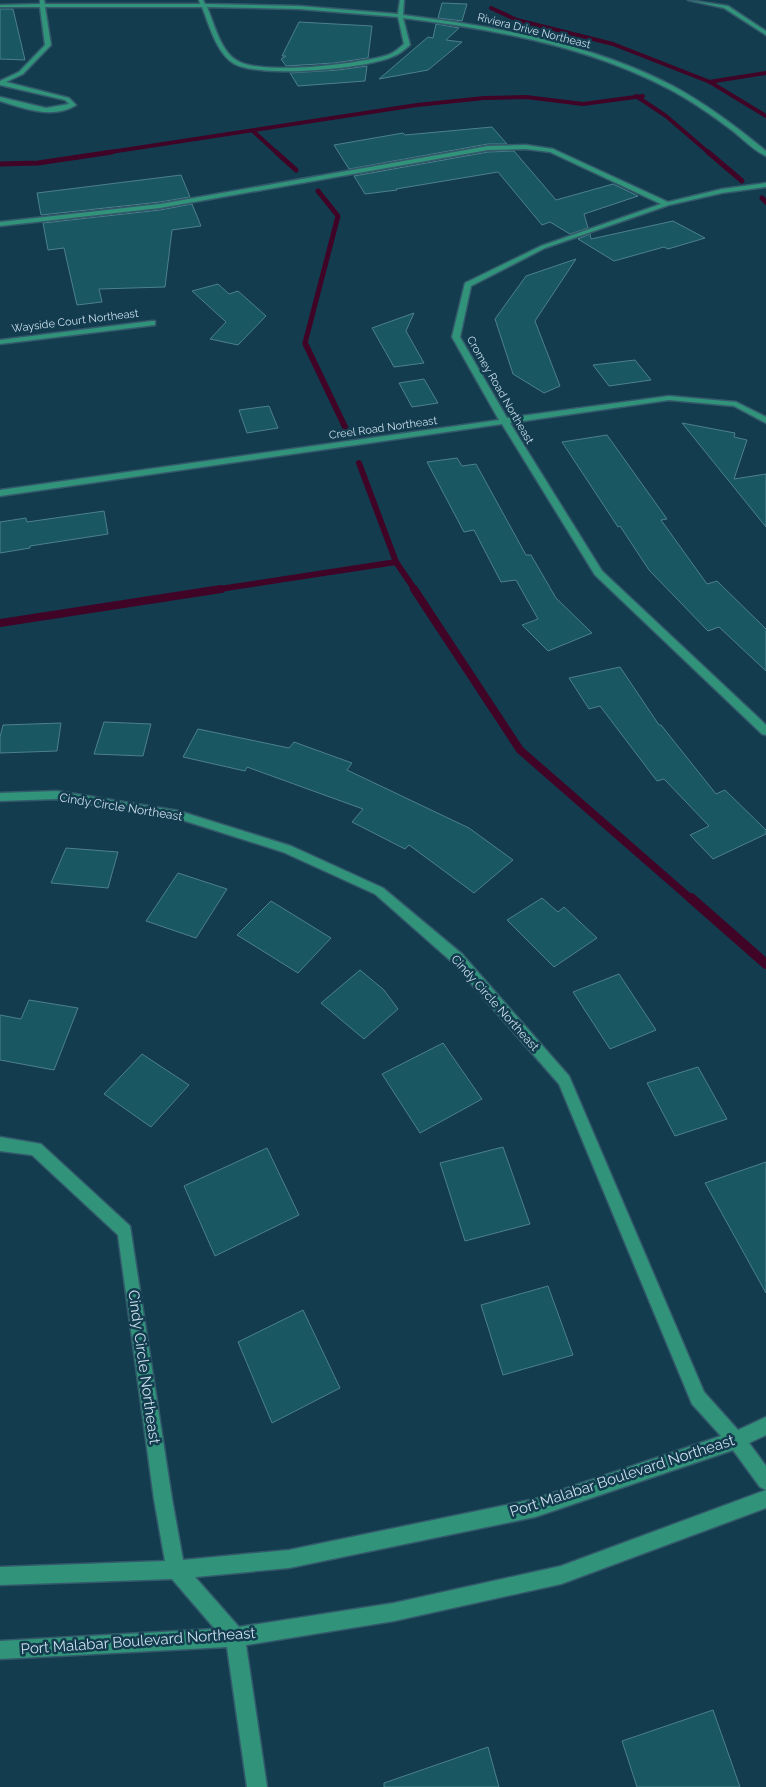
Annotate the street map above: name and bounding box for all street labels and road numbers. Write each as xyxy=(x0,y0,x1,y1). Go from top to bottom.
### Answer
street label: Riviera Drive Northeast xyxy=(476,11,592,51)
street label: Wayside Court Northeast xyxy=(11,307,139,335)
street label: Cromey Road Northeast xyxy=(464,334,536,446)
street label: Creel Road Northeast xyxy=(328,414,438,442)
street label: Cindy Circle Northeast xyxy=(59,790,183,824)
street label: Cindy Circle Northeast xyxy=(448,952,542,1054)
street label: Cindy Circle Northeast xyxy=(124,1289,164,1445)
street label: Port Malabar Boulevard Northeast xyxy=(507,1431,737,1521)
street label: Port Malabar Boulevard Northeast xyxy=(20,1624,256,1658)

